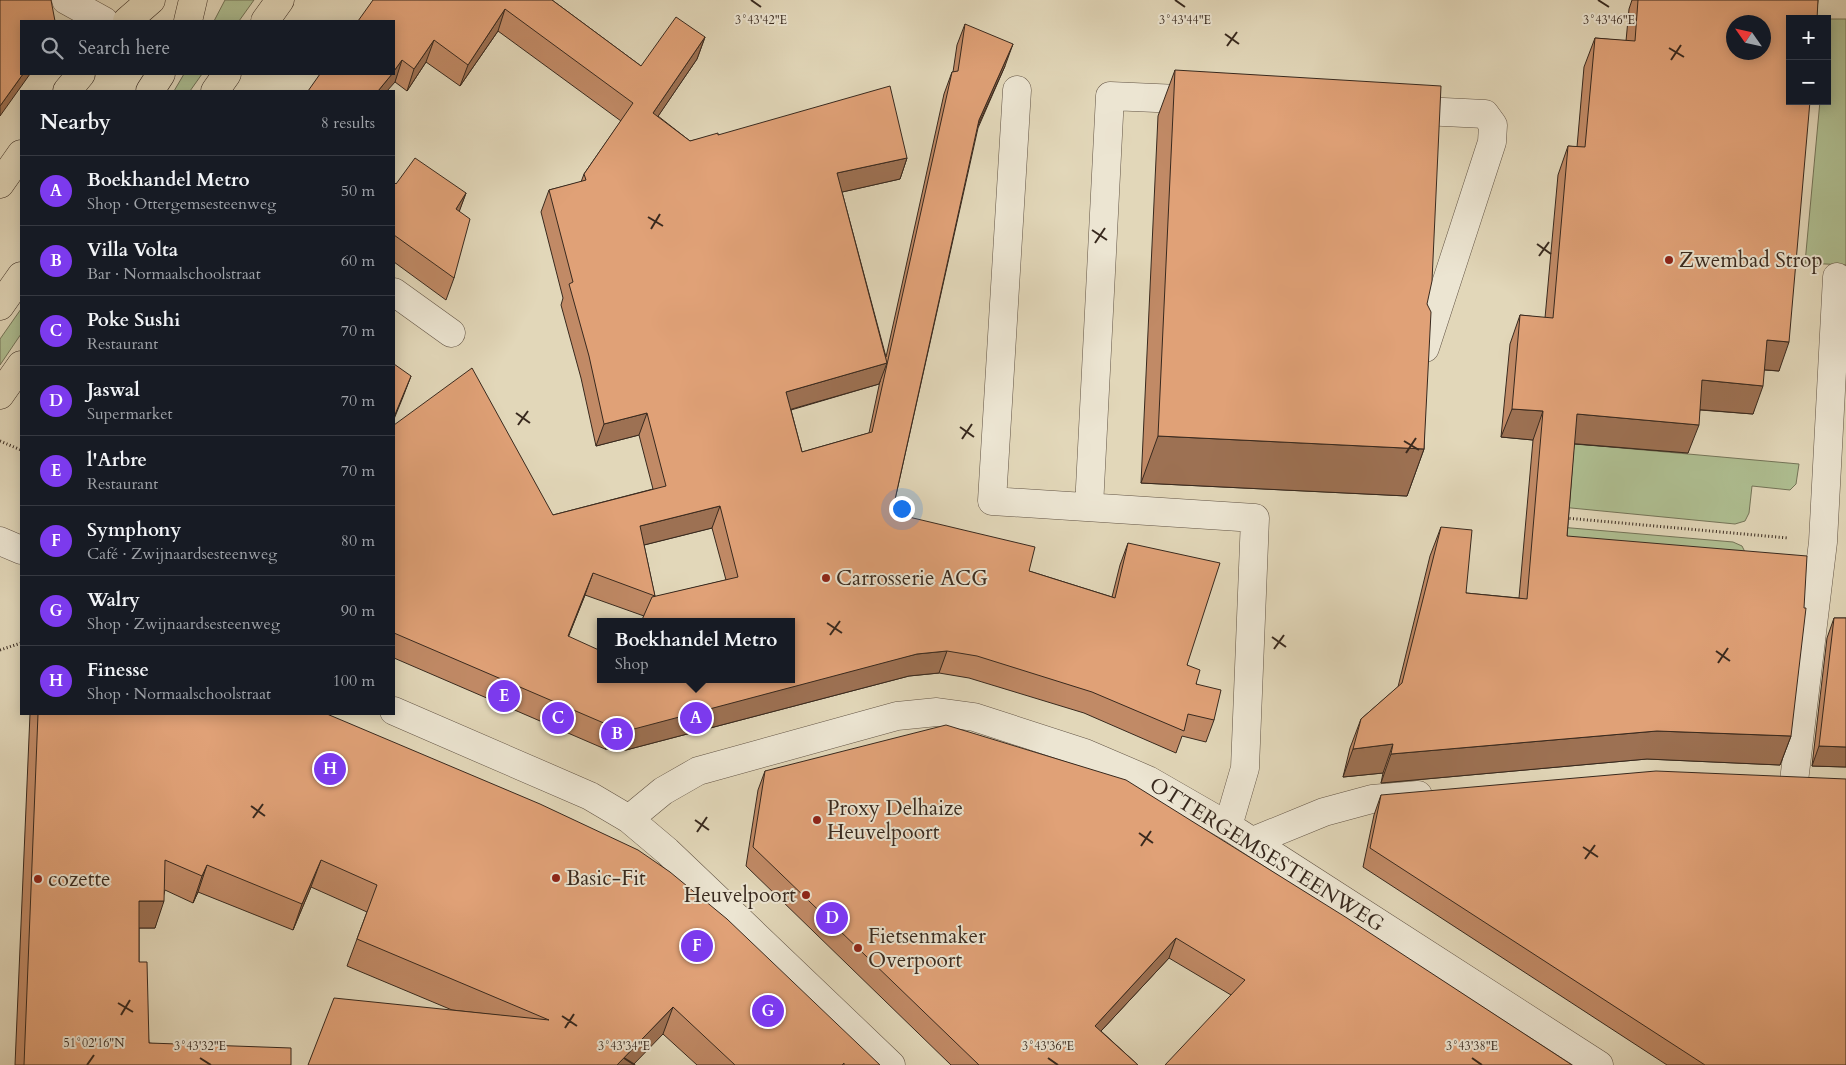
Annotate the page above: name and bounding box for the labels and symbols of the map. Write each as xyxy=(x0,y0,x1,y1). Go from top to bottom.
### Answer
text: 3°43'42"E xyxy=(735,12,787,28)
text: 3°43'44"E xyxy=(1159,12,1211,28)
text: 3°43'46"E xyxy=(1583,12,1635,28)
north arrow xyxy=(1726,15,1771,60)
place label: Zwembad Strop xyxy=(1679,246,1823,275)
marker: Zwembad Strop xyxy=(1663,254,1675,266)
your location xyxy=(889,496,915,522)
place label: Carrosserie ACG xyxy=(836,564,988,593)
marker: Carrosserie ACG xyxy=(820,572,832,584)
pin: E xyxy=(488,677,520,715)
pin: C xyxy=(542,699,574,737)
pin: A xyxy=(680,699,712,737)
pin: B xyxy=(601,715,633,753)
pin: H xyxy=(314,750,346,788)
street label: OTTERGEMSESTEENWEG xyxy=(1144,770,1390,939)
place label: Proxy Delhaize Heuvelpoort xyxy=(827,794,963,847)
marker: Proxy Delhaize Heuvelpoort xyxy=(811,814,823,826)
place label: Basic-Fit xyxy=(566,864,646,893)
place label: cozette xyxy=(48,865,111,894)
marker: Basic-Fit xyxy=(550,872,562,884)
marker: cozette xyxy=(32,873,44,885)
place label: Heuvelpoort xyxy=(684,881,796,910)
marker: Heuvelpoort xyxy=(800,889,812,901)
pin: D xyxy=(816,899,848,937)
place label: Fietsenmaker Overpoort xyxy=(868,922,986,975)
pin: F xyxy=(681,927,713,965)
marker: Fietsenmaker Overpoort xyxy=(852,942,864,954)
pin: G xyxy=(752,992,784,1030)
text: 51°02'16"N xyxy=(64,1035,125,1051)
text: 3°43'32"E xyxy=(174,1038,226,1054)
text: 3°43'34"E xyxy=(598,1038,650,1054)
text: 3°43'36"E xyxy=(1022,1038,1074,1054)
text: 3°43'38"E xyxy=(1446,1038,1498,1054)

